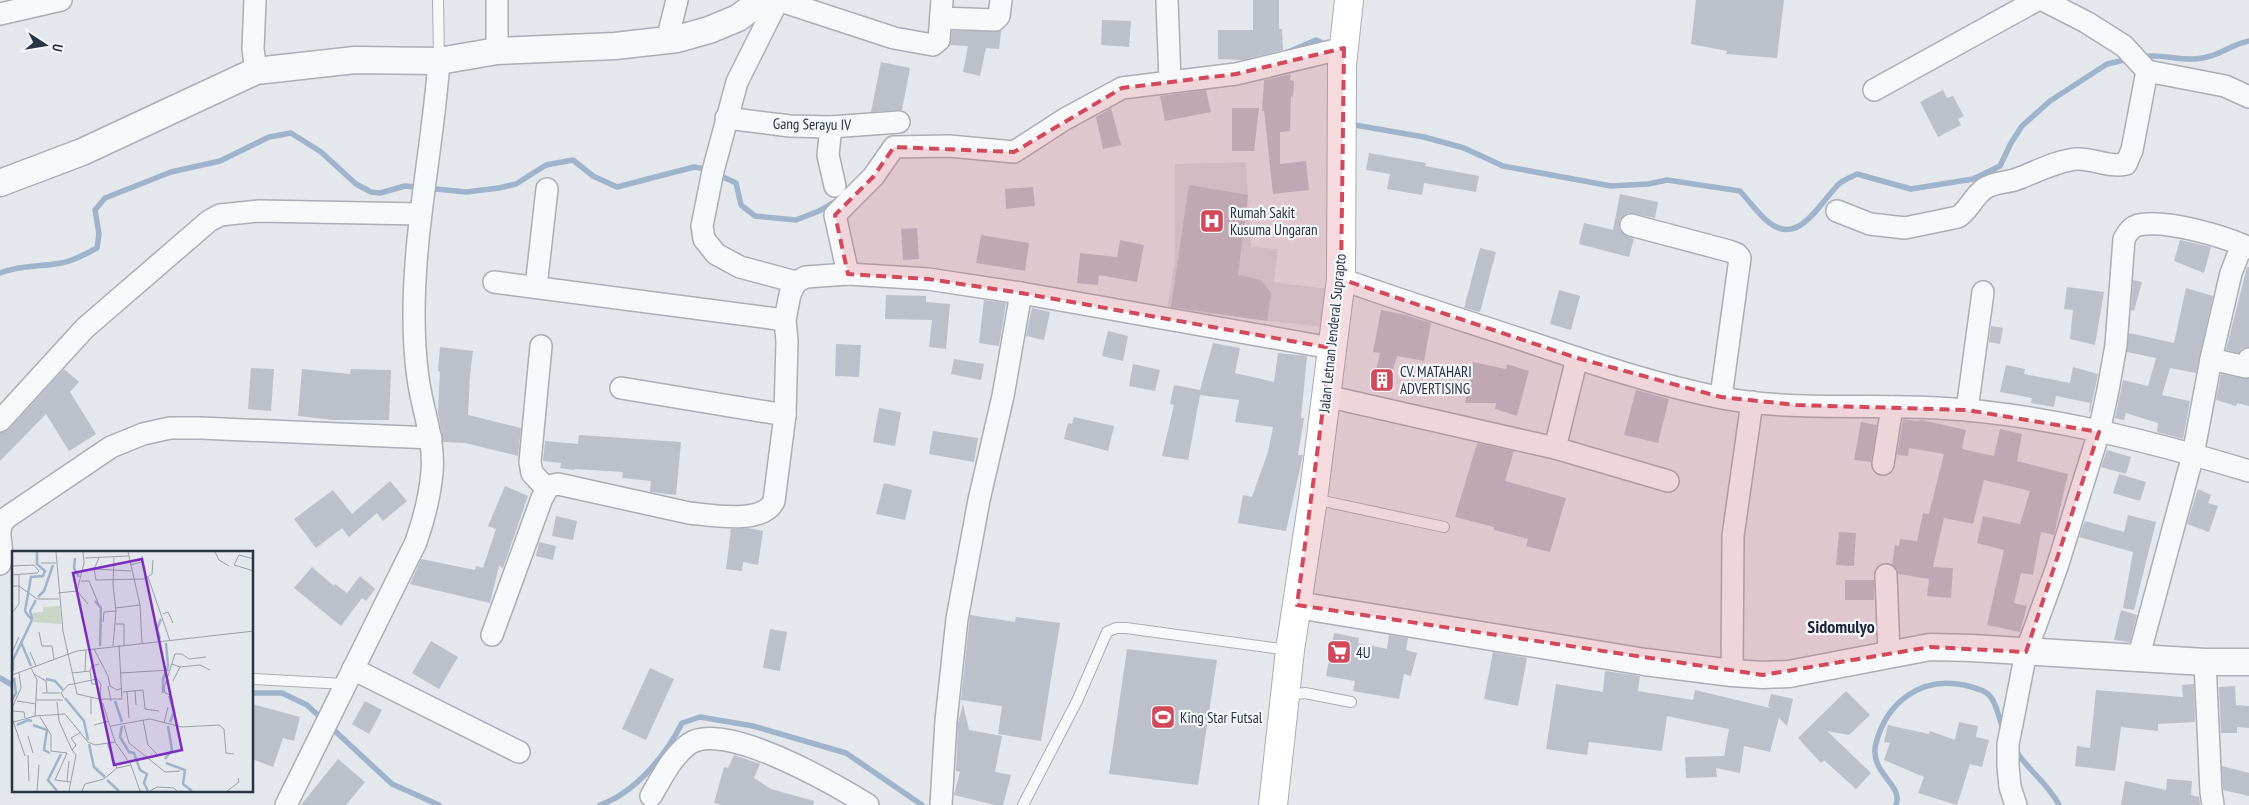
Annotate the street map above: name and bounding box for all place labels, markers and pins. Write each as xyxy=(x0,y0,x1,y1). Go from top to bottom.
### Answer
place label: Rumah Sakit Kusuma Ungaran xyxy=(1230,203,1318,239)
hospital icon: Rumah Sakit Kusuma Ungaran xyxy=(1199,208,1225,234)
place label: CV. MATAHARI ADVERTISING xyxy=(1400,362,1472,398)
building icon: CV. MATAHARI ADVERTISING xyxy=(1369,367,1395,393)
supermarket icon: 4U xyxy=(1326,639,1352,665)
place label: 4U xyxy=(1356,643,1371,662)
sports icon: King Star Futsal xyxy=(1150,704,1176,730)
place label: King Star Futsal xyxy=(1180,708,1263,727)

